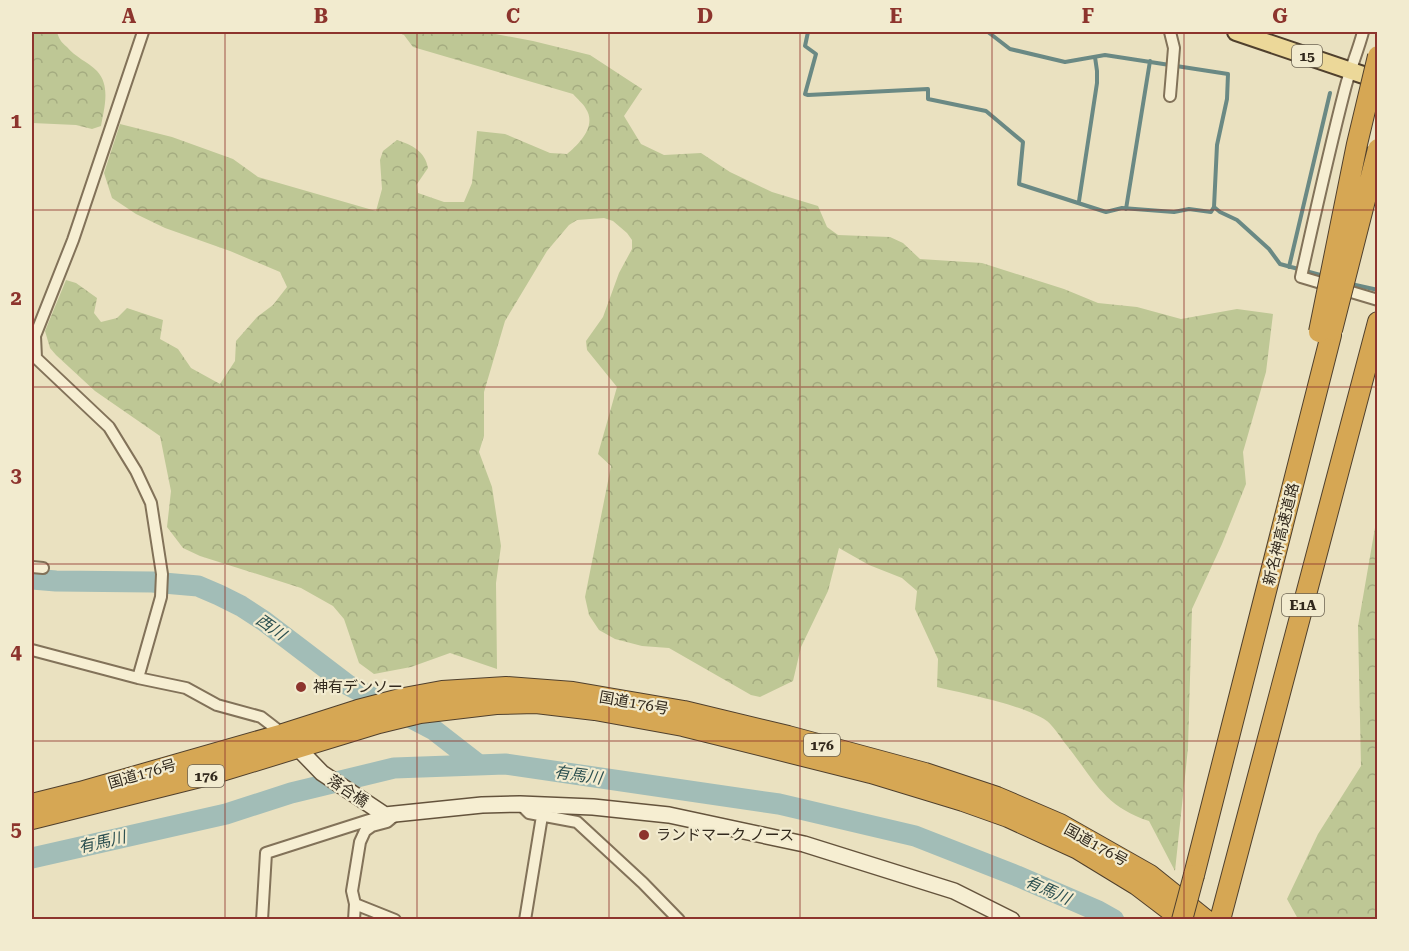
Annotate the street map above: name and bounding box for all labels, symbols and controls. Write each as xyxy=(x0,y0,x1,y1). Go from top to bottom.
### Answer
text: A xyxy=(122,4,137,28)
text: B xyxy=(314,4,328,28)
text: C xyxy=(506,4,520,28)
text: D xyxy=(697,4,713,28)
text: E xyxy=(890,4,903,28)
text: F xyxy=(1082,4,1094,28)
text: G xyxy=(1272,4,1288,28)
road number: 15 xyxy=(1292,45,1322,67)
text: 1 xyxy=(10,109,22,133)
text: 2 xyxy=(10,286,22,310)
text: 3 xyxy=(10,463,22,487)
street label: 新名神高速道路 xyxy=(1260,481,1302,587)
road number: E1A xyxy=(1282,594,1324,616)
water label: 西川 xyxy=(252,610,291,645)
text: 4 xyxy=(10,640,22,664)
place label: 神有デンソー xyxy=(313,678,403,696)
marker: 神有デンソー xyxy=(294,680,308,694)
street label: 国道176号 xyxy=(598,688,670,718)
road number: 176 xyxy=(804,734,840,756)
street label: 国道176号 xyxy=(106,756,178,792)
water label: 有馬川 xyxy=(553,762,605,788)
road number: 176 xyxy=(188,765,224,787)
street label: 落合橋 xyxy=(324,771,372,811)
text: 5 xyxy=(10,817,22,841)
street label: 国道176号 xyxy=(1061,820,1131,870)
place label: ランドマーク ノース xyxy=(656,826,794,844)
water label: 有馬川 xyxy=(76,827,129,857)
marker: ランドマーク ノース xyxy=(637,828,651,842)
water label: 有馬川 xyxy=(1022,872,1076,909)

